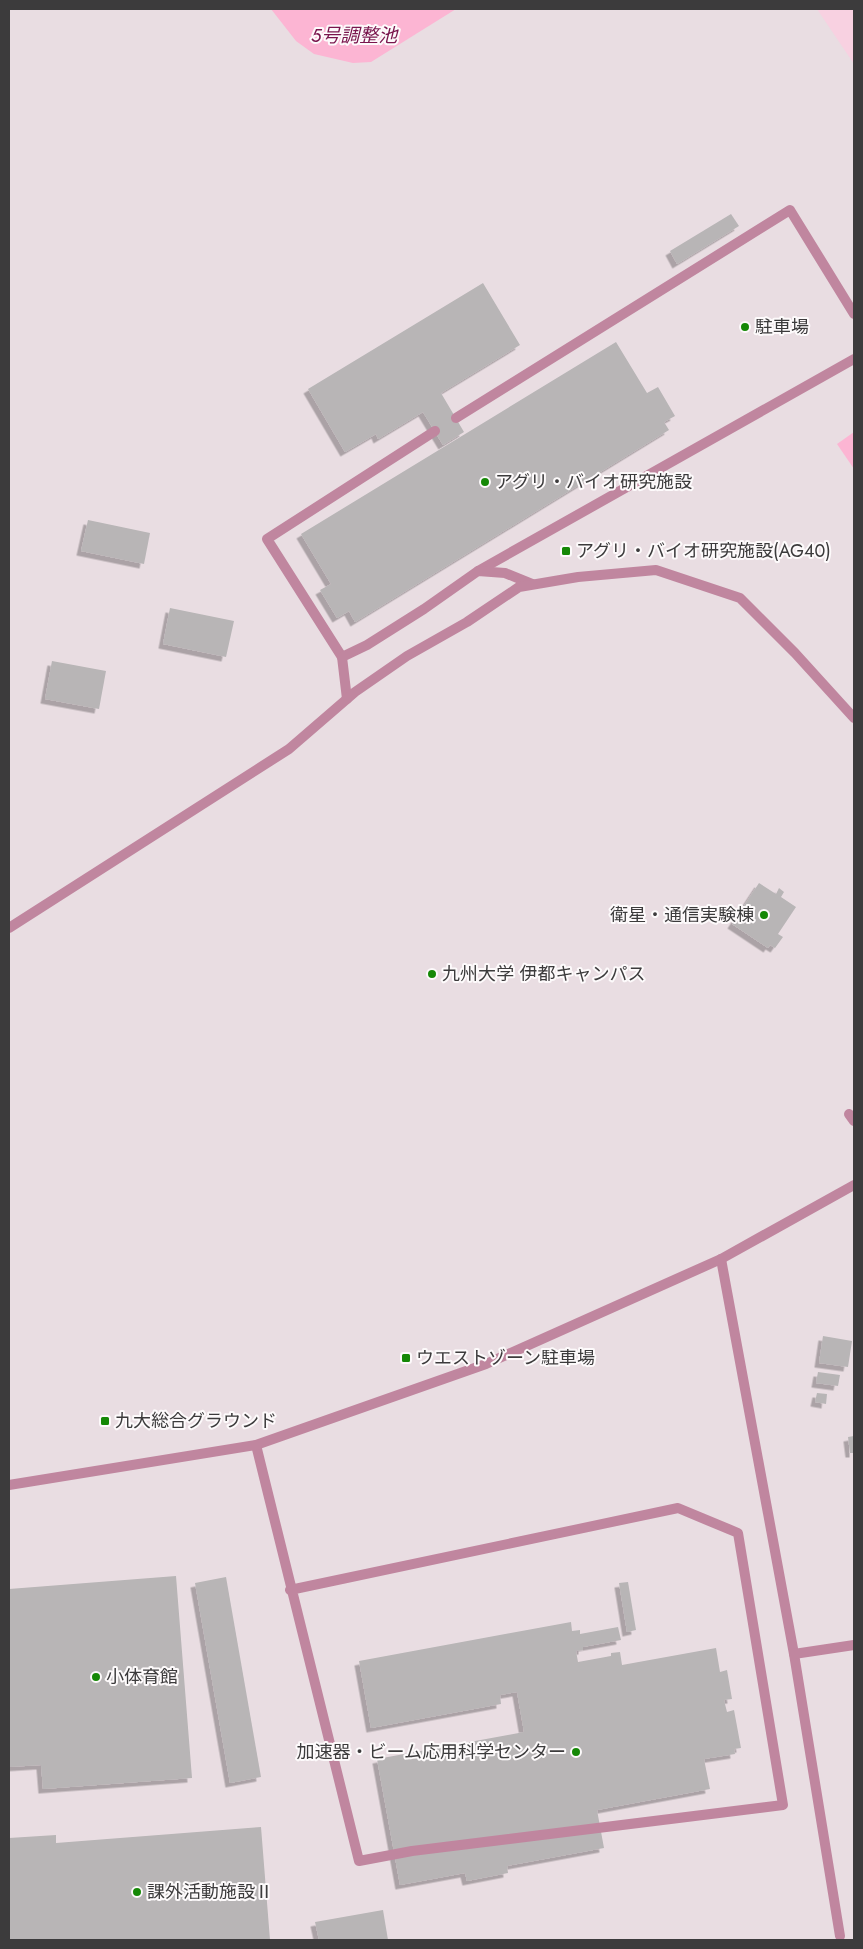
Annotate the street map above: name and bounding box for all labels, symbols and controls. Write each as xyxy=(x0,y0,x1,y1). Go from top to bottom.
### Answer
water label: 5号調整池 xyxy=(311,22,399,49)
place label: 駐車場 xyxy=(755,314,809,340)
marker: 駐車場 xyxy=(739,321,751,333)
place label: アグリ・バイオ研究施設 xyxy=(495,469,692,495)
marker: アグリ・バイオ研究施設 xyxy=(479,476,491,488)
place label: アグリ・バイオ研究施設(AG40) xyxy=(576,538,831,564)
marker: アグリ・バイオ研究施設(AG40) xyxy=(560,545,572,557)
place label: 衛星・通信実験棟 xyxy=(610,902,754,928)
marker: 衛星・通信実験棟 xyxy=(758,909,770,921)
place label: 九州大学 伊都キャンパス xyxy=(442,961,645,987)
marker: 九州大学 伊都キャンパス xyxy=(426,968,438,980)
place label: ウエストゾーン駐車場 xyxy=(416,1345,595,1371)
marker: ウエストゾーン駐車場 xyxy=(400,1352,412,1364)
place label: 九大総合グラウンド xyxy=(115,1408,277,1434)
marker: 九大総合グラウンド xyxy=(99,1415,111,1427)
place label: 小体育館 xyxy=(106,1664,178,1690)
marker: 小体育館 xyxy=(90,1671,102,1683)
place label: 加速器・ビーム応用科学センター xyxy=(297,1739,566,1765)
marker: 加速器・ビーム応用科学センター xyxy=(570,1746,582,1758)
place label: 課外活動施設Ⅱ xyxy=(147,1879,273,1905)
marker: 課外活動施設Ⅱ xyxy=(131,1886,143,1898)

